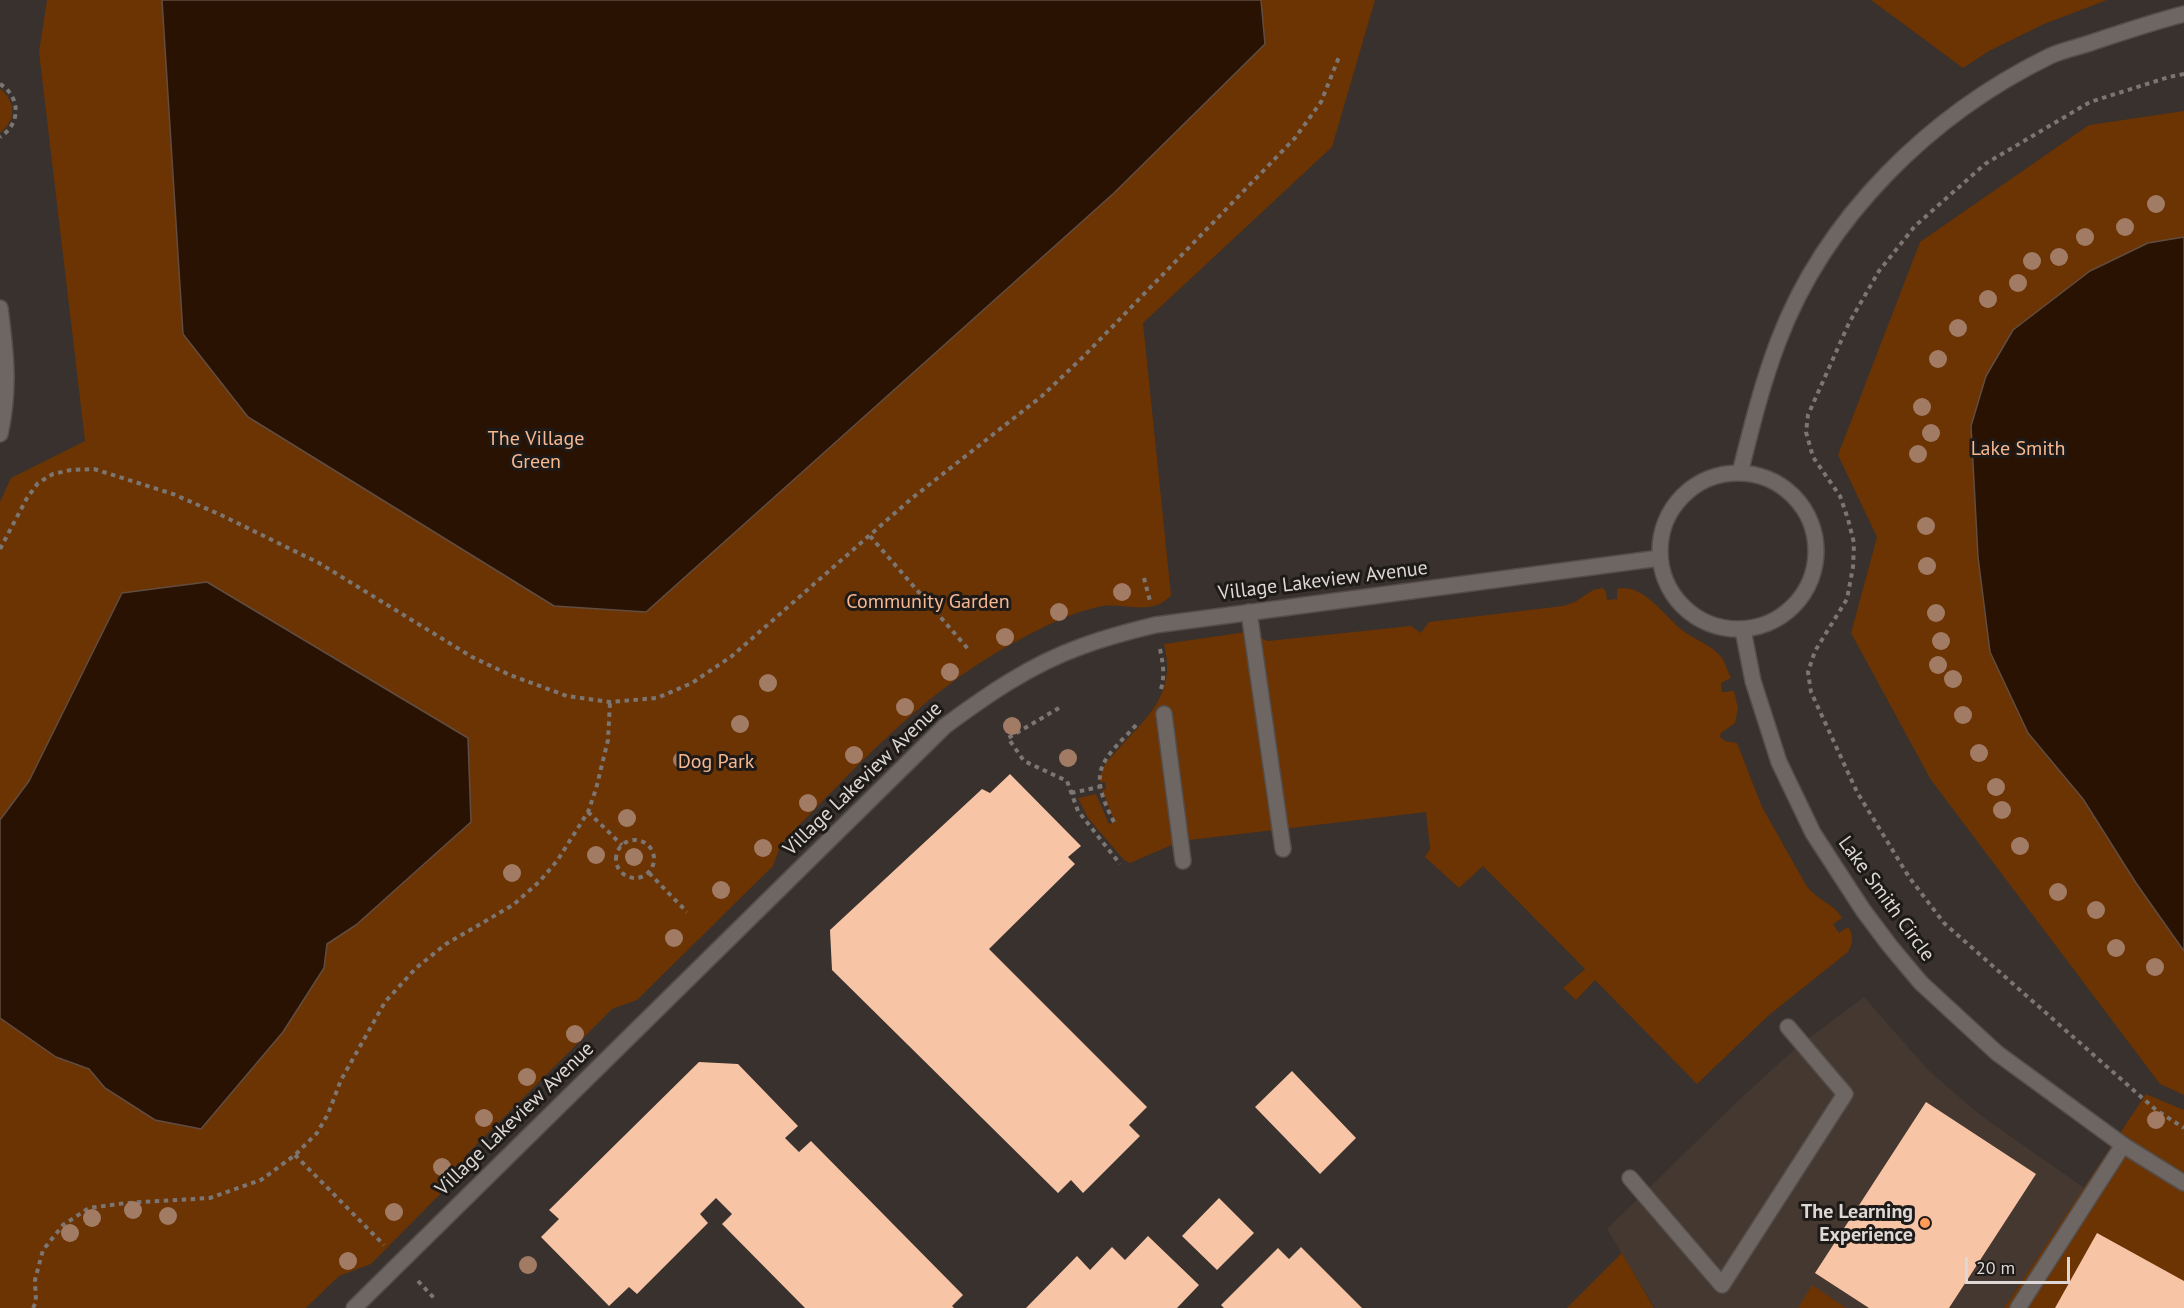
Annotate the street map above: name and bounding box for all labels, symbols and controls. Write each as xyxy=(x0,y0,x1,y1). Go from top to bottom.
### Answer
park label: The Village Green xyxy=(488,427,584,474)
park label: Lake Smith xyxy=(1971,437,2065,461)
street label: Village Lakeview Avenue xyxy=(1217,556,1429,606)
park label: Community Garden xyxy=(846,590,1010,614)
street label: Village Lakeview Avenue xyxy=(779,697,947,861)
park label: Dog Park xyxy=(678,750,754,774)
street label: Lake Smith Circle xyxy=(1833,832,1939,966)
street label: Village Lakeview Avenue xyxy=(431,1037,599,1201)
place label: The Learning Experience xyxy=(1801,1200,1913,1247)
marker: The Learning Experience xyxy=(1918,1216,1932,1230)
scale bar xyxy=(1968,1245,2073,1283)
text: 20 m xyxy=(1976,1256,2015,1279)

